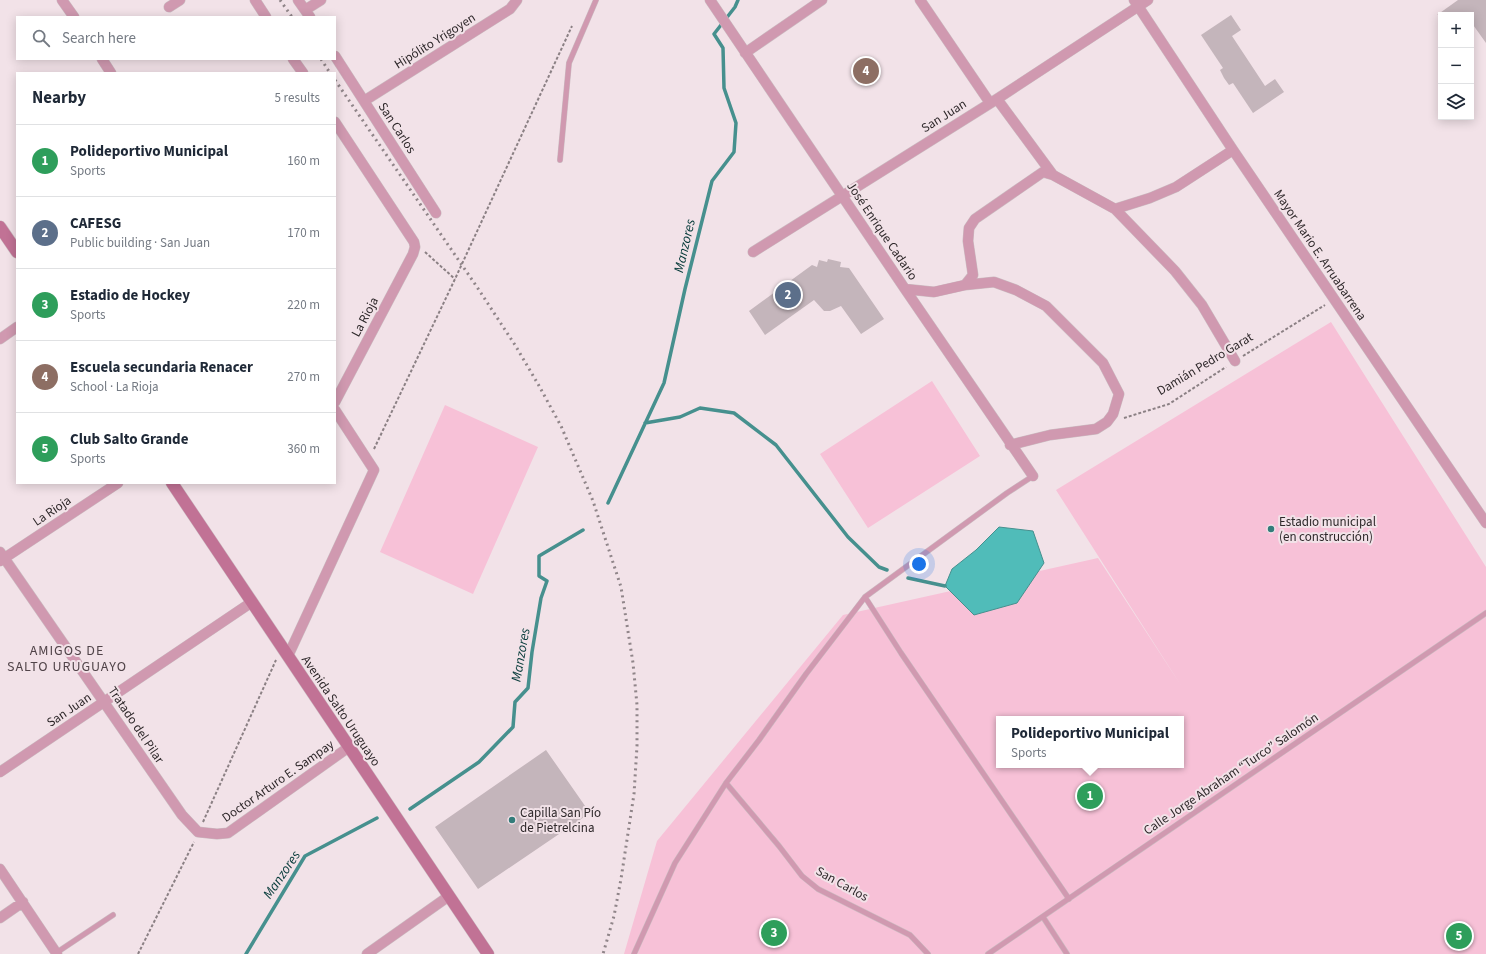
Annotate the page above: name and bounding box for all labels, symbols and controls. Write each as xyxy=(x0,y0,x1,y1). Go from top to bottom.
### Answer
street label: Hipólito Yrigoyen xyxy=(391,9,479,73)
map controls xyxy=(1438,12,1474,120)
button: + xyxy=(1438,12,1474,48)
search box xyxy=(16,16,336,60)
icon: search xyxy=(30,27,52,49)
text: Search here xyxy=(62,28,136,49)
button: − xyxy=(1438,48,1474,84)
pin: 4 xyxy=(853,56,879,86)
button: layers xyxy=(1438,84,1474,120)
text: Nearby xyxy=(32,86,86,110)
text: 5 results xyxy=(275,89,320,107)
street label: San Juan xyxy=(918,95,970,137)
street label: San Carlos xyxy=(374,99,420,157)
text: Polideportivo Municipal xyxy=(70,141,228,162)
text: 1 xyxy=(42,152,48,170)
text: 160 m xyxy=(287,152,320,170)
text: Sports xyxy=(70,162,105,180)
street label: José Enrique Cadario xyxy=(842,178,922,284)
street label: Mayor Mario E. Arruabarrena xyxy=(1269,186,1371,324)
text: CAFESG xyxy=(70,213,121,234)
water label: Manzores xyxy=(669,217,701,275)
text: 2 xyxy=(42,224,48,242)
text: 170 m xyxy=(287,224,320,242)
text: Public building · San Juan xyxy=(70,234,210,252)
pin: 2 xyxy=(775,280,801,310)
text: Estadio de Hockey xyxy=(70,285,190,306)
street label: La Rioja xyxy=(347,294,383,340)
text: 3 xyxy=(42,296,48,314)
text: 220 m xyxy=(287,296,320,314)
text: Sports xyxy=(70,306,105,324)
street label: Damián Pedro Garat xyxy=(1154,328,1257,400)
text: Escuela secundaria Renacer xyxy=(70,357,253,378)
text: 4 xyxy=(42,368,48,386)
text: 270 m xyxy=(287,368,320,386)
text: School · La Rioja xyxy=(70,378,159,396)
text: Club Salto Grande xyxy=(70,429,188,450)
text: 5 xyxy=(42,440,48,458)
text: 360 m xyxy=(287,440,320,458)
text: Sports xyxy=(70,450,105,468)
street label: La Rioja xyxy=(29,492,75,530)
place label: Estadio municipal (en construcción) xyxy=(1279,513,1376,546)
marker: Estadio municipal (en construcción) xyxy=(1266,524,1276,534)
your location xyxy=(909,554,929,574)
water label: Manzores xyxy=(506,626,536,684)
district label: AMIGOS DE SALTO URUGUAYO xyxy=(7,641,127,677)
street label: Avenida Salto Uruguayo xyxy=(297,652,385,770)
street label: Tratado del Pilar xyxy=(104,683,169,767)
street label: San Juan xyxy=(43,689,95,731)
street label: Calle Jorge Abraham “Turco” Salomón xyxy=(1140,709,1322,839)
popup xyxy=(996,716,1184,768)
text: Polideportivo Municipal xyxy=(1011,723,1169,744)
street label: Doctor Arturo E. Sampay xyxy=(218,736,338,826)
text: Sports xyxy=(1011,744,1046,762)
pin: 1 xyxy=(1077,781,1103,811)
place label: Capilla San Pío de Pietrelcina xyxy=(520,804,601,837)
marker: Capilla San Pío de Pietrelcina xyxy=(507,815,517,825)
water label: Manzores xyxy=(258,847,306,903)
street label: San Carlos xyxy=(812,862,872,906)
pin: 3 xyxy=(761,918,787,948)
pin: 5 xyxy=(1446,921,1472,951)

